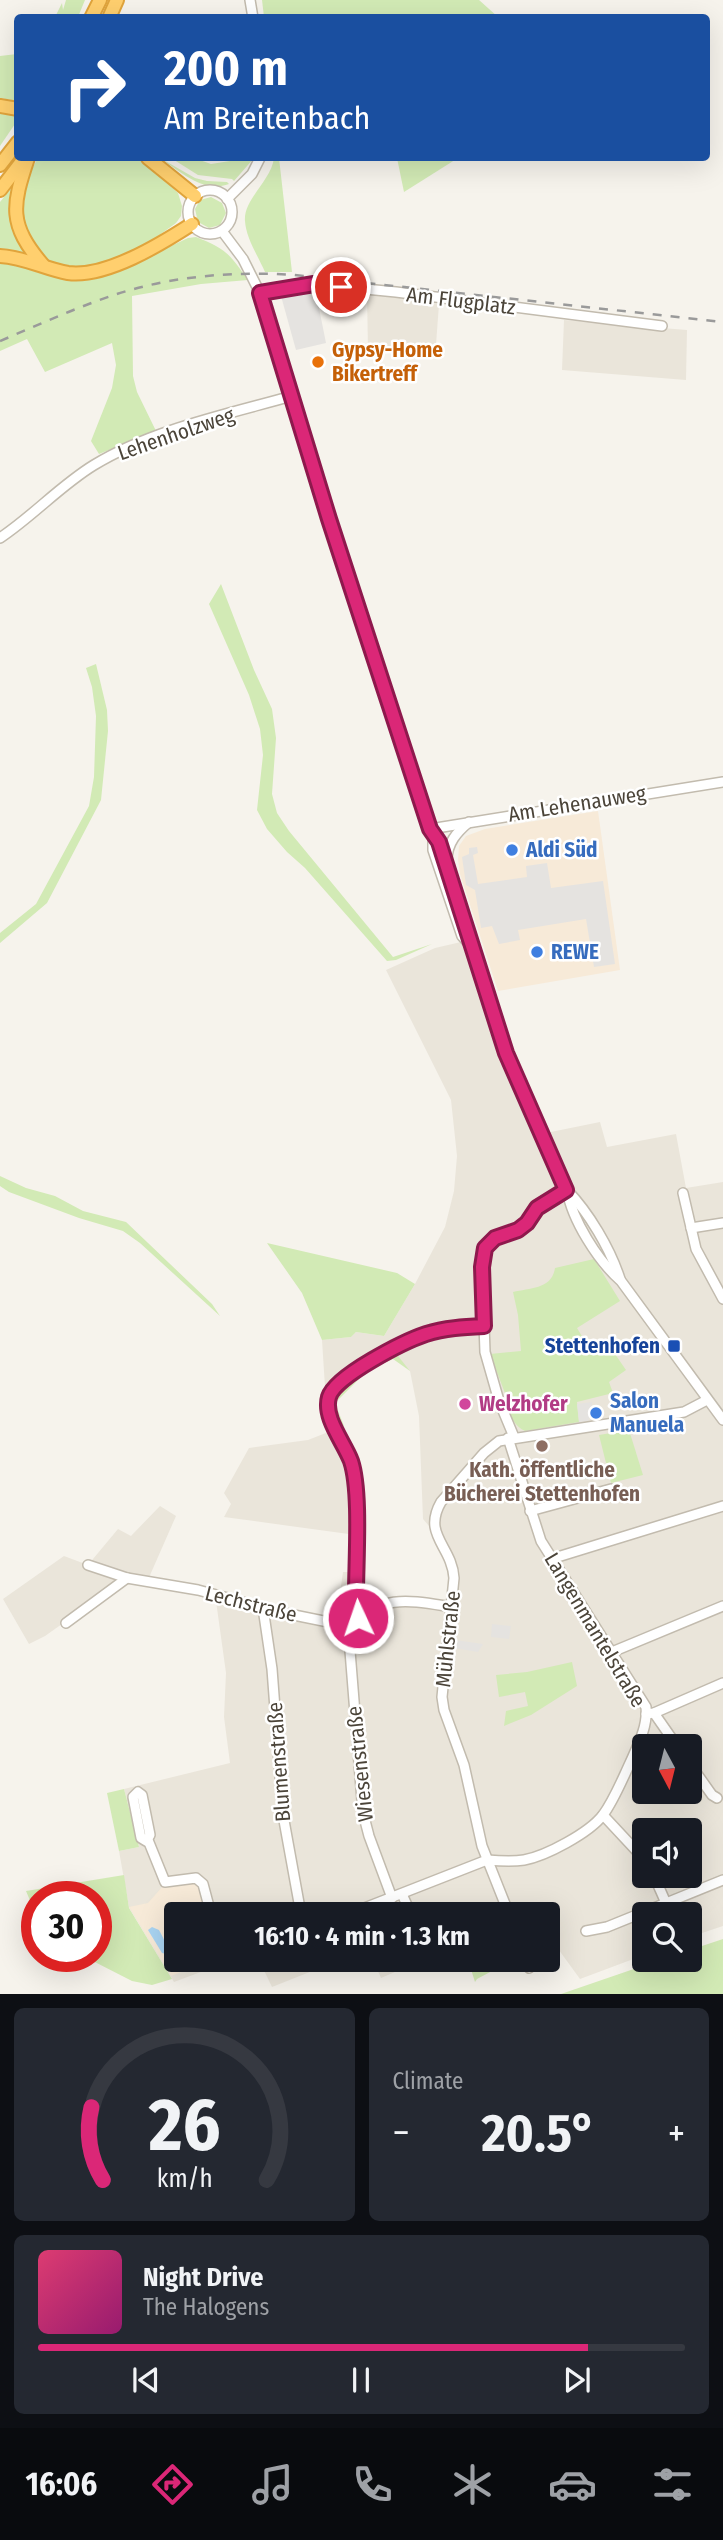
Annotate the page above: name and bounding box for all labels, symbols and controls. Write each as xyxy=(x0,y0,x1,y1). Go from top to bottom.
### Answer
text: 200 m xyxy=(164,39,288,98)
icon: right xyxy=(49,42,140,133)
text: Am Breitenbach xyxy=(164,99,370,137)
pin xyxy=(311,257,371,317)
icon: arrive xyxy=(322,268,360,306)
street label: Am Flugplatz xyxy=(405,281,517,321)
place label: Gypsy-Home Bikertreff xyxy=(332,337,443,387)
marker: Gypsy-Home Bikertreff xyxy=(310,354,326,370)
street label: Lehenholzweg xyxy=(114,402,238,466)
street label: Am Lehenauweg xyxy=(506,780,648,828)
place label: Aldi Süd xyxy=(525,837,598,863)
marker: Aldi Süd xyxy=(504,842,520,858)
place label: REWE xyxy=(551,939,599,965)
marker: REWE xyxy=(529,944,545,960)
place label: Stettenhofen xyxy=(545,1333,660,1359)
marker: Stettenhofen xyxy=(666,1338,682,1354)
place label: Salon Manuela xyxy=(610,1388,684,1438)
place label: Welzhofer xyxy=(479,1391,568,1417)
marker: Welzhofer xyxy=(457,1396,473,1412)
marker: Salon Manuela xyxy=(588,1405,604,1421)
marker: Kath. öffentliche Bücherei Stettenhofen xyxy=(534,1438,550,1454)
place label: Kath. öffentliche Bücherei Stettenhofen xyxy=(444,1457,640,1507)
street label: Langenmantelstraße xyxy=(539,1548,651,1712)
street label: Lechstraße xyxy=(202,1580,300,1628)
position arrow xyxy=(321,1581,395,1655)
street label: Mühlstraße xyxy=(430,1589,466,1689)
street label: Blumenstraße xyxy=(262,1701,296,1823)
street label: Wiesenstraße xyxy=(341,1705,379,1823)
north arrow xyxy=(632,1734,702,1804)
map controls xyxy=(632,1734,702,1972)
button: sound xyxy=(632,1818,702,1888)
speed limit sign: 30 xyxy=(21,1881,112,1972)
button: search xyxy=(632,1902,702,1972)
text: 16:10 · 4 min · 1.3 km xyxy=(254,1921,470,1952)
text: Climate xyxy=(393,2067,463,2095)
text: 26 xyxy=(147,2083,220,2170)
text: 20.5° xyxy=(482,2102,596,2165)
text: − xyxy=(393,2110,410,2156)
text: + xyxy=(668,2110,685,2156)
text: km/h xyxy=(156,2164,212,2194)
text: Night Drive xyxy=(143,2262,263,2293)
text: The Halogens xyxy=(143,2293,269,2321)
icon: previous xyxy=(127,2361,165,2399)
icon: pause xyxy=(342,2361,380,2399)
icon: next xyxy=(558,2361,596,2399)
icon: directions xyxy=(148,2460,197,2509)
icon: music xyxy=(248,2460,297,2509)
icon: phone xyxy=(348,2460,397,2509)
icon: climate xyxy=(448,2460,497,2509)
icon: car xyxy=(548,2460,597,2509)
icon: filters xyxy=(648,2460,697,2509)
text: 16:06 xyxy=(26,2465,97,2503)

